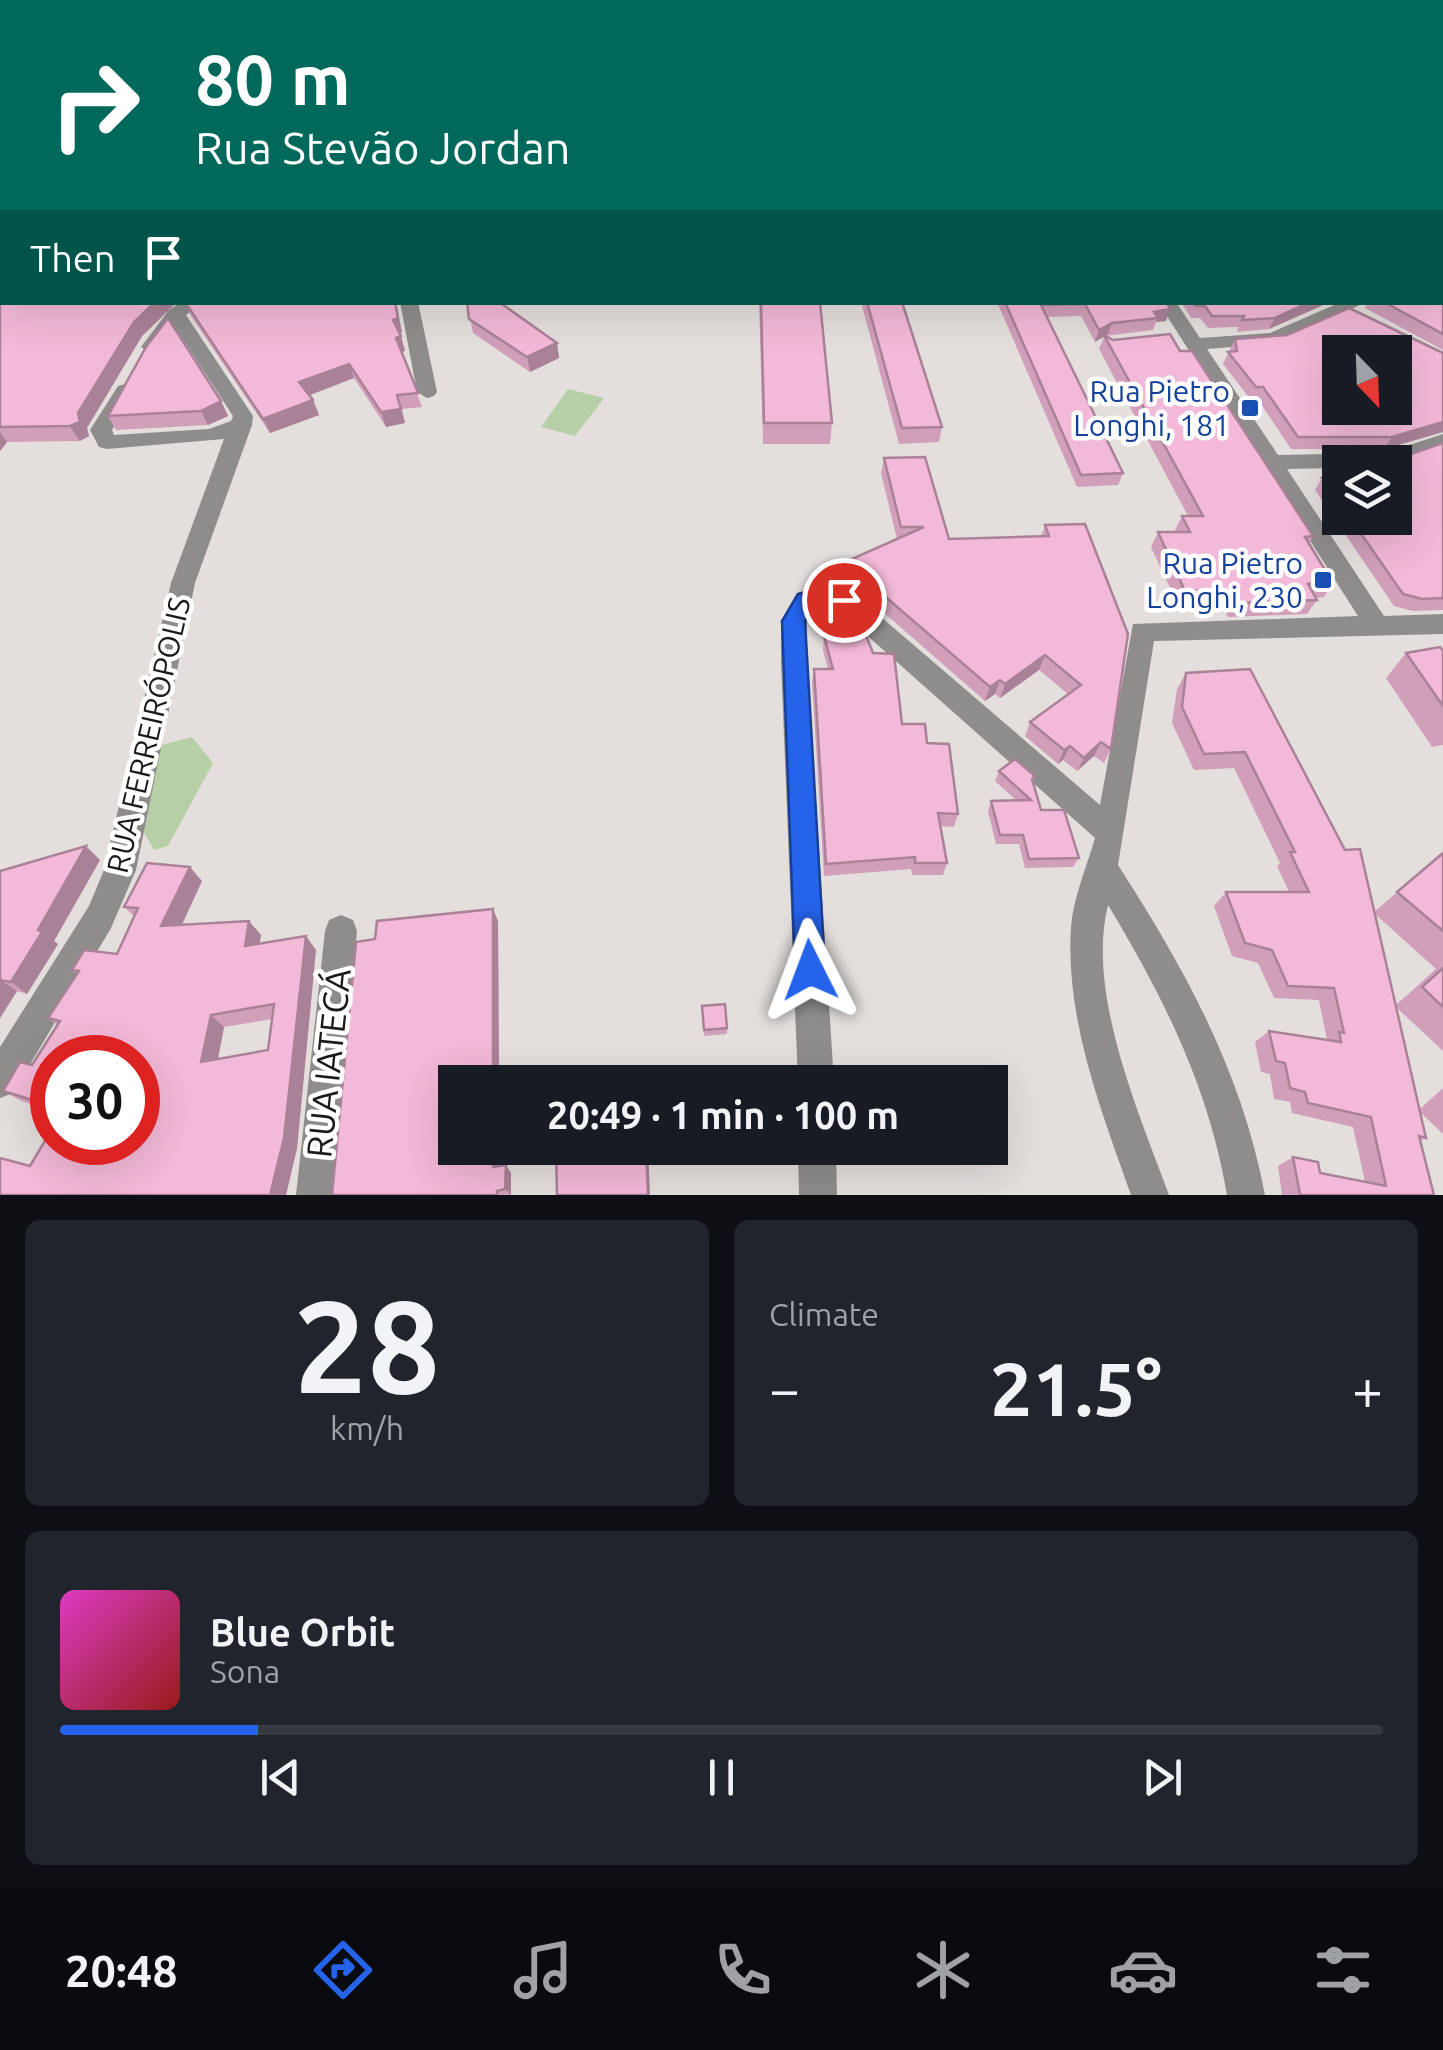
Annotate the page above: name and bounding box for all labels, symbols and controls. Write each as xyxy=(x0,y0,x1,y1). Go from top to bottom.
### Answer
icon: right xyxy=(30,40,160,170)
text: 80 m xyxy=(195,40,351,118)
text: Rua Stevão Jordan xyxy=(195,122,570,173)
icon: arrive xyxy=(136,230,191,285)
text: Then xyxy=(30,237,116,279)
north arrow xyxy=(1322,335,1412,425)
map controls xyxy=(1322,335,1412,535)
place label: Rua Pietro Longhi, 181 xyxy=(1073,374,1230,442)
marker: Rua Pietro Longhi, 181 xyxy=(1239,397,1261,419)
button: layers xyxy=(1322,445,1412,535)
place label: Rua Pietro Longhi, 230 xyxy=(1146,546,1303,614)
pin xyxy=(802,558,887,643)
marker: Rua Pietro Longhi, 230 xyxy=(1312,569,1334,591)
icon: arrive xyxy=(817,573,872,628)
street label: RUA FERREIRÓPOLIS xyxy=(100,594,196,876)
position arrow xyxy=(758,918,862,1022)
street label: RUA IATECÁ xyxy=(297,966,358,1159)
speed limit sign: 30 xyxy=(30,1035,160,1165)
text: 20:49 · 1 min · 100 m xyxy=(547,1094,899,1136)
text: 28 xyxy=(294,1272,440,1418)
text: Climate xyxy=(769,1296,879,1332)
text: 21.5° xyxy=(990,1346,1162,1430)
text: − xyxy=(769,1358,800,1419)
text: + xyxy=(1352,1358,1383,1419)
text: km/h xyxy=(330,1410,404,1446)
text: Blue Orbit xyxy=(210,1611,395,1653)
text: Sona xyxy=(210,1653,280,1689)
icon: previous xyxy=(253,1750,308,1805)
icon: pause xyxy=(694,1750,749,1805)
icon: next xyxy=(1135,1750,1190,1805)
icon: directions xyxy=(308,1935,378,2005)
icon: music xyxy=(508,1935,578,2005)
icon: phone xyxy=(708,1935,778,2005)
icon: climate xyxy=(908,1935,978,2005)
icon: car xyxy=(1108,1935,1178,2005)
icon: filters xyxy=(1308,1935,1378,2005)
text: 20:48 xyxy=(65,1945,178,1996)

